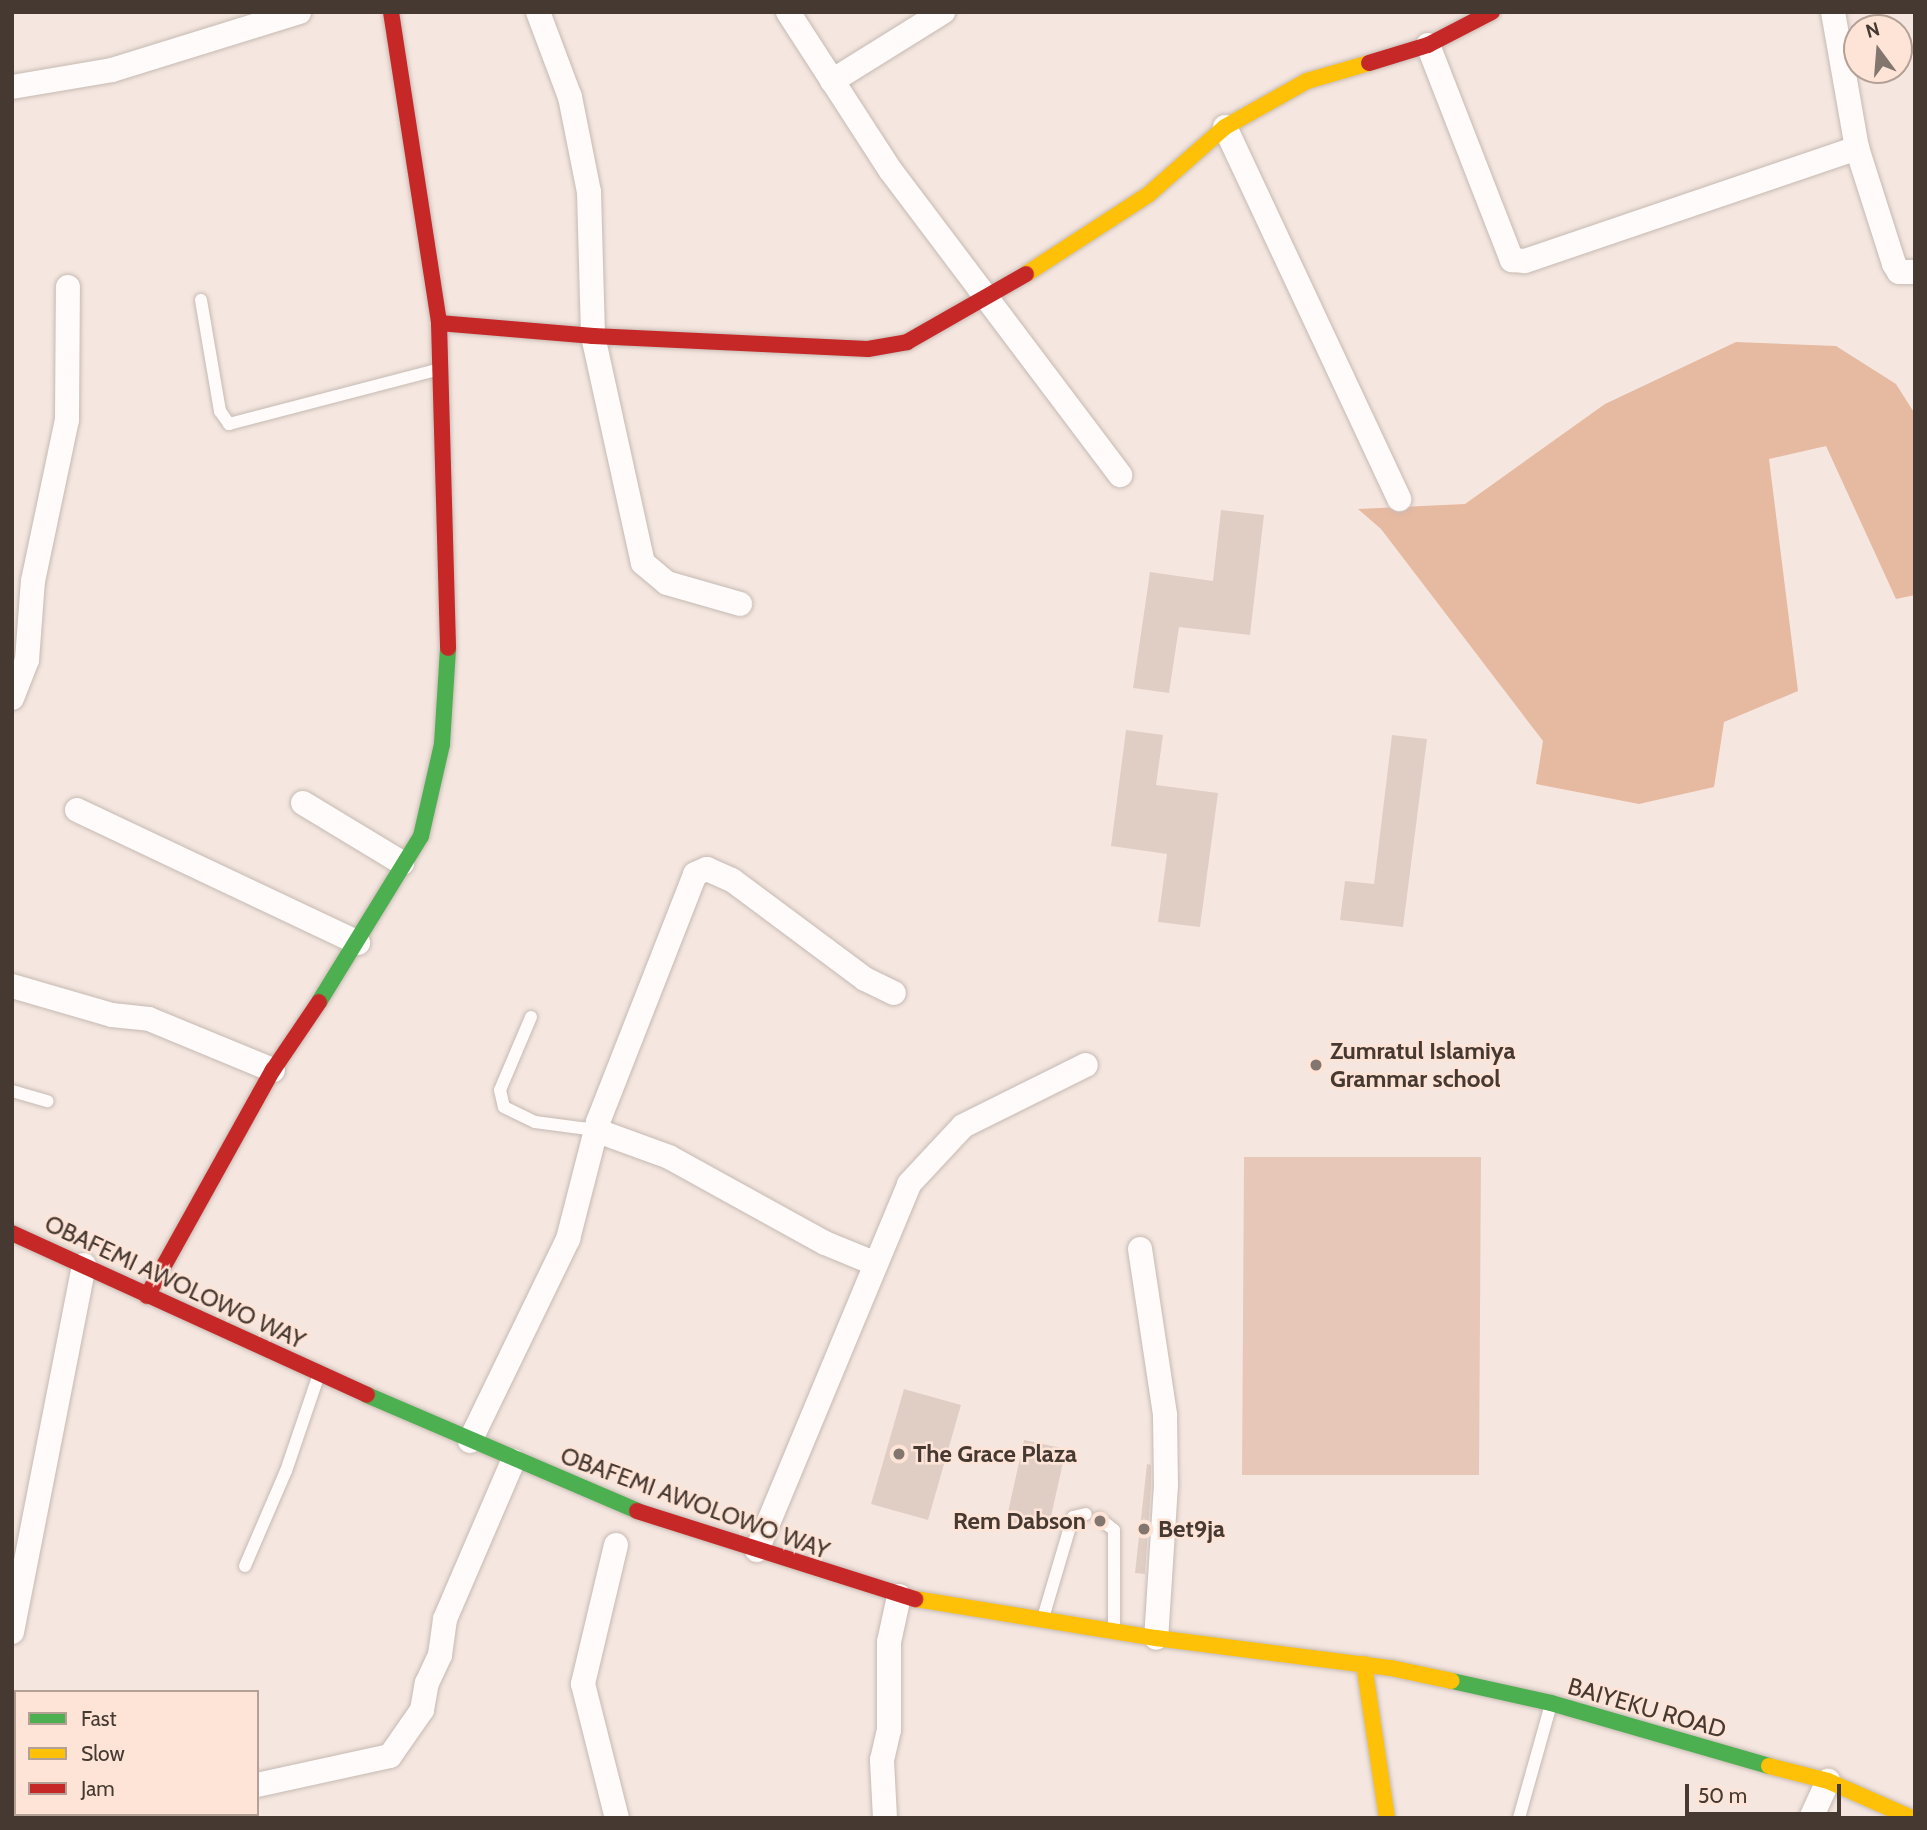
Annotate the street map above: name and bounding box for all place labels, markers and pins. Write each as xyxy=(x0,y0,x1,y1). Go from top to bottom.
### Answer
place label: Zumratul Islamiya Grammar school xyxy=(1330,1037,1516,1093)
marker: Zumratul Islamiya Grammar school xyxy=(1308,1057,1324,1073)
place label: The Grace Plaza xyxy=(913,1440,1077,1468)
marker: The Grace Plaza xyxy=(891,1446,907,1462)
place label: Rem Dabson xyxy=(953,1507,1086,1535)
marker: Rem Dabson xyxy=(1092,1513,1108,1529)
place label: Bet9ja xyxy=(1158,1515,1225,1543)
marker: Bet9ja xyxy=(1136,1521,1152,1537)

